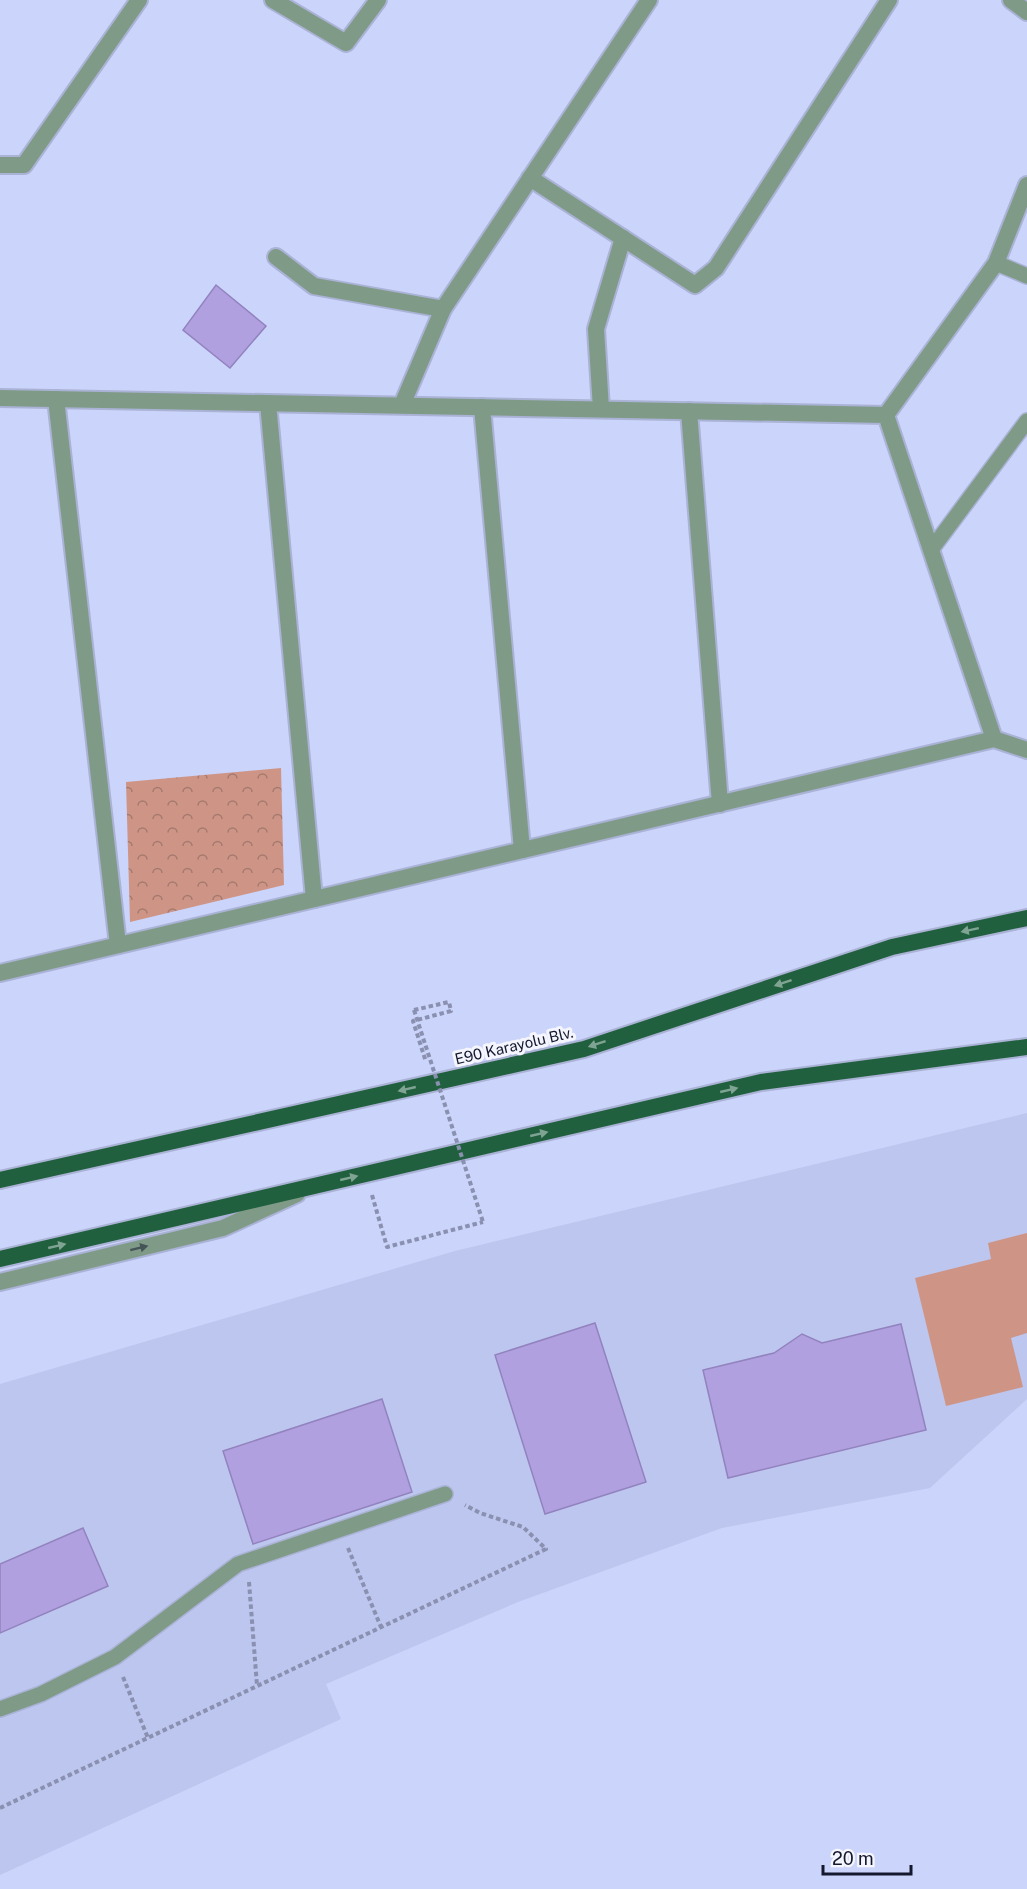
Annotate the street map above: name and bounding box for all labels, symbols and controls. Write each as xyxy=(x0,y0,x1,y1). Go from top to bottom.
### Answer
one-way arrow xyxy=(960,926,979,935)
one-way arrow xyxy=(774,979,792,989)
street label: E90 Karayolu Blv. xyxy=(453,1024,575,1067)
one-way arrow xyxy=(588,1040,606,1050)
one-way arrow xyxy=(398,1084,417,1094)
one-way arrow xyxy=(720,1084,738,1094)
one-way arrow xyxy=(530,1128,548,1138)
one-way arrow xyxy=(340,1173,359,1182)
one-way arrow xyxy=(48,1240,66,1250)
one-way arrow xyxy=(129,1243,148,1253)
scale bar xyxy=(823,1838,912,1876)
text: 20 m xyxy=(832,1848,874,1869)

